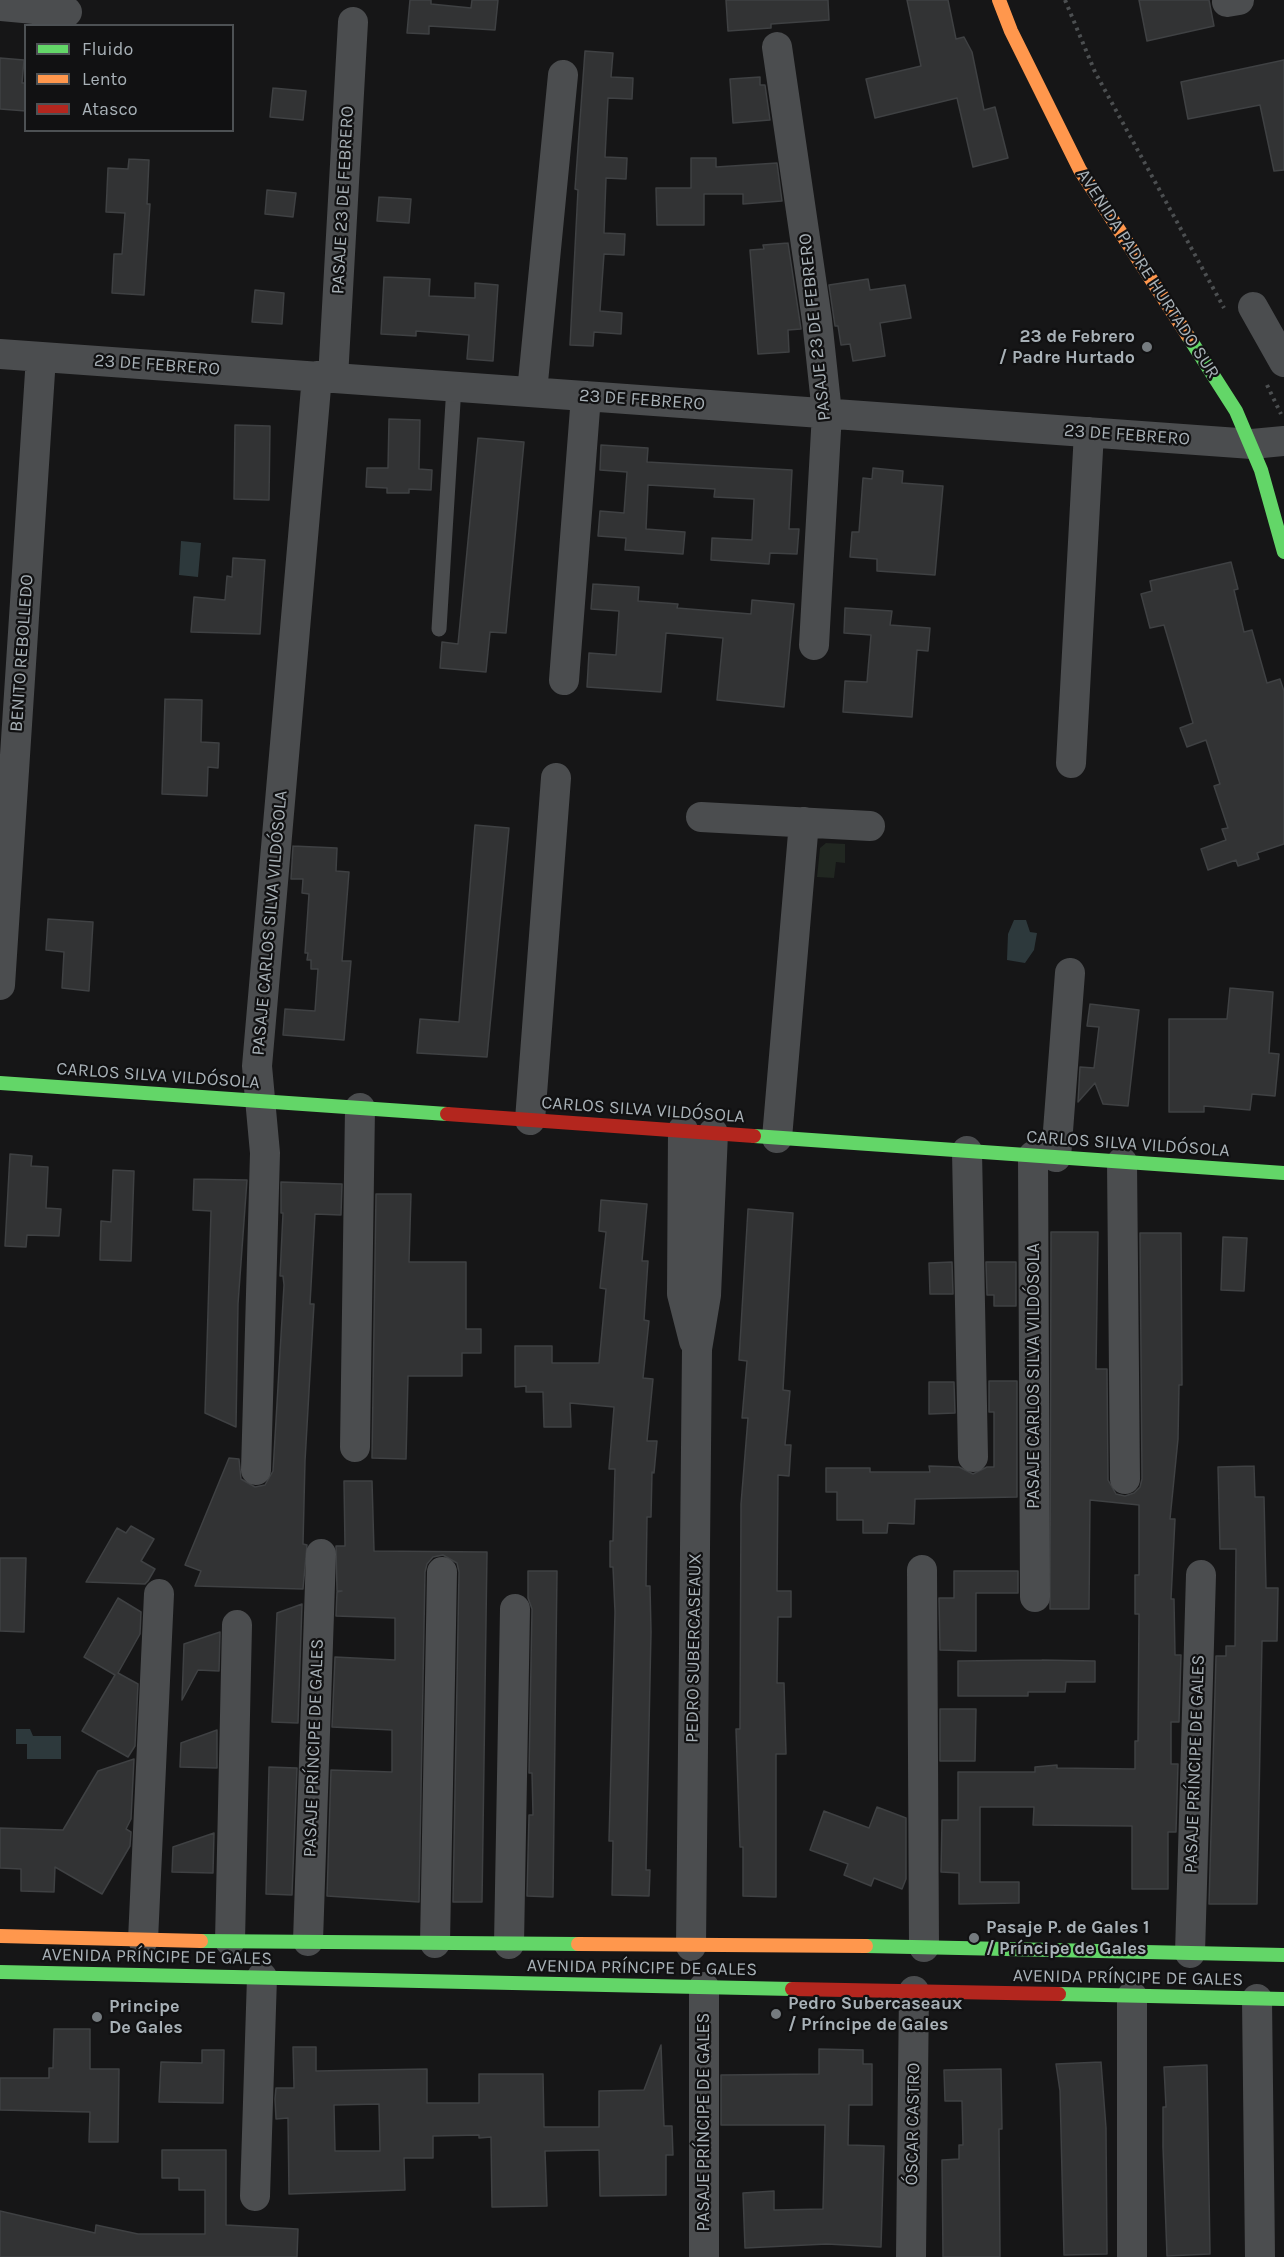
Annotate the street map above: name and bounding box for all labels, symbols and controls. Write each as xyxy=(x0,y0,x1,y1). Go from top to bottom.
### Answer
legend xyxy=(24,24,234,132)
text: Fluido xyxy=(82,38,133,60)
text: Lento xyxy=(82,68,127,90)
text: Atasco xyxy=(82,98,138,120)
street label: PASAJE 23 DE FEBRERO xyxy=(327,105,359,295)
street label: AVENIDA PADRE HURTADO SUR xyxy=(1072,165,1224,383)
street label: PASAJE 23 DE FEBRERO xyxy=(794,232,836,422)
place label: 23 de Febrero / Padre Hurtado xyxy=(999,326,1135,368)
marker: 23 de Febrero / Padre Hurtado xyxy=(1140,340,1154,354)
street label: 23 DE FEBRERO xyxy=(93,350,221,380)
street label: 23 DE FEBRERO xyxy=(578,385,706,415)
street label: 23 DE FEBRERO xyxy=(1063,420,1191,450)
street label: BENITO REBOLLEDO xyxy=(6,573,38,733)
street label: PASAJE CARLOS SILVA VILDÓSOLA xyxy=(248,790,292,1056)
street label: CARLOS SILVA VILDÓSOLA xyxy=(56,1058,260,1094)
street label: CARLOS SILVA VILDÓSOLA xyxy=(541,1092,745,1128)
street label: CARLOS SILVA VILDÓSOLA xyxy=(1026,1126,1230,1162)
street label: PASAJE CARLOS SILVA VILDÓSOLA xyxy=(1023,1243,1045,1509)
street label: PEDRO SUBERCASEAUX xyxy=(682,1553,706,1743)
street label: PASAJE PRÍNCIPE DE GALES xyxy=(299,1638,329,1858)
street label: PASAJE PRÍNCIPE DE GALES xyxy=(1180,1654,1210,1874)
place label: Pasaje P. de Gales 1 / Príncipe de Gales xyxy=(986,1917,1149,1960)
marker: Pasaje P. de Gales 1 / Príncipe de Gales xyxy=(967,1931,981,1945)
street label: AVENIDA PRÍNCIPE DE GALES xyxy=(42,1944,272,1970)
street label: AVENIDA PRÍNCIPE DE GALES xyxy=(527,1955,757,1981)
street label: AVENIDA PRÍNCIPE DE GALES xyxy=(1013,1965,1243,1991)
place label: Pedro Subercaseaux / Príncipe de Gales xyxy=(788,1993,962,2036)
place label: Principe De Gales xyxy=(109,1996,183,2038)
marker: Pedro Subercaseaux / Príncipe de Gales xyxy=(769,2007,783,2021)
marker: Principe De Gales xyxy=(90,2010,104,2024)
street label: PASAJE PRÍNCIPE DE GALES xyxy=(693,2013,715,2231)
street label: ÓSCAR CASTRO xyxy=(901,2062,925,2186)

